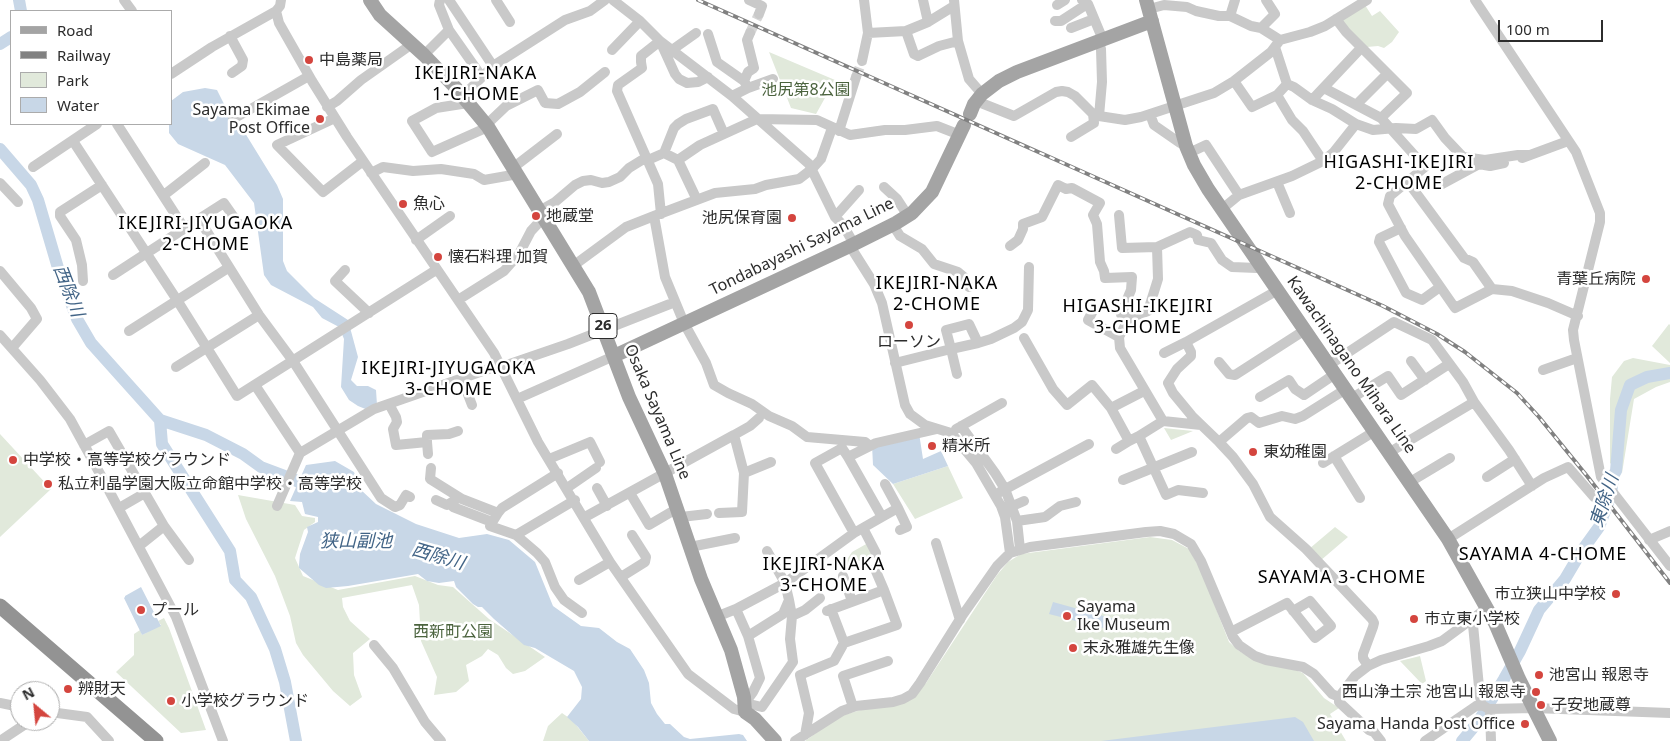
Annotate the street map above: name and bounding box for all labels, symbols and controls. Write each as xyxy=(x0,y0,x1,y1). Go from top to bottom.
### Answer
legend xyxy=(10,10,172,125)
scale bar xyxy=(1500,10,1605,42)
text: 100 m xyxy=(1506,19,1550,39)
text: Road xyxy=(57,20,93,40)
text: Railway xyxy=(57,45,110,65)
place label: 中島薬局 xyxy=(319,50,383,70)
marker: 中島薬局 xyxy=(303,54,315,66)
district label: IKEJIRI-NAKA 1-CHOME xyxy=(413,63,539,106)
text: Park xyxy=(57,70,89,90)
park label: 池尻第8公園 xyxy=(761,80,851,100)
text: Water xyxy=(57,95,99,115)
place label: Sayama Ekimae Post Office xyxy=(192,100,310,138)
marker: Sayama Ekimae Post Office xyxy=(314,113,326,125)
district label: HIGASHI-IKEJIRI 2-CHOME xyxy=(1322,152,1476,194)
place label: 魚心 xyxy=(413,194,445,214)
street label: Tondabayashi Sayama Line xyxy=(707,194,897,300)
marker: 魚心 xyxy=(397,198,409,210)
place label: 地蔵堂 xyxy=(546,206,594,226)
place label: 池尻保育園 xyxy=(702,208,782,228)
marker: 地蔵堂 xyxy=(530,210,542,222)
marker: 池尻保育園 xyxy=(786,212,798,224)
district label: IKEJIRI-JIYUGAOKA 2-CHOME xyxy=(116,213,296,255)
place label: 懐石料理 加賀 xyxy=(448,247,548,267)
marker: 懐石料理 加賀 xyxy=(432,251,444,263)
water label: 西除川 xyxy=(48,262,88,320)
place label: 青葉丘病院 xyxy=(1556,269,1636,289)
district label: IKEJIRI-NAKA 2-CHOME xyxy=(874,273,1000,316)
street label: Kawachinagano Mihara Line xyxy=(1282,273,1420,457)
marker: 青葉丘病院 xyxy=(1640,273,1652,285)
district label: HIGASHI-IKEJIRI 3-CHOME xyxy=(1061,296,1215,338)
road number: 26 xyxy=(589,314,617,338)
marker: ローソン xyxy=(903,319,915,331)
place label: ローソン xyxy=(877,332,941,352)
street label: Osaka Sayama Line xyxy=(620,341,694,483)
district label: IKEJIRI-JIYUGAOKA 3-CHOME xyxy=(359,358,539,400)
place label: 精米所 xyxy=(942,436,990,456)
marker: 精米所 xyxy=(926,440,938,452)
place label: 東幼稚園 xyxy=(1263,442,1327,462)
marker: 東幼稚園 xyxy=(1247,446,1259,458)
place label: 中学校・高等学校グラウンド xyxy=(23,450,231,470)
marker: 中学校・高等学校グラウンド xyxy=(7,454,19,466)
water label: 東除川 xyxy=(1586,472,1624,530)
place label: 私立利晶学園大阪立命館中学校・高等学校 xyxy=(58,474,362,494)
marker: 私立利晶学園大阪立命館中学校・高等学校 xyxy=(42,478,54,490)
water label: 狭山副池 xyxy=(320,531,392,553)
water label: 西除川 xyxy=(409,539,467,575)
district label: SAYAMA 4-CHOME xyxy=(1457,544,1629,566)
district label: IKEJIRI-NAKA 3-CHOME xyxy=(761,554,887,596)
district label: SAYAMA 3-CHOME xyxy=(1256,567,1428,589)
place label: 市立狭山中学校 xyxy=(1494,584,1606,604)
marker: 市立狭山中学校 xyxy=(1610,588,1622,600)
place label: Sayama Ike Museum xyxy=(1077,597,1170,635)
place label: プール xyxy=(151,600,199,620)
marker: プール xyxy=(135,604,147,616)
place label: 市立東小学校 xyxy=(1424,609,1520,629)
marker: Sayama Ike Museum xyxy=(1061,610,1073,622)
marker: 市立東小学校 xyxy=(1408,613,1420,625)
park label: 西新町公園 xyxy=(413,622,493,642)
place label: 末永雅雄先生像 xyxy=(1083,638,1195,658)
marker: 末永雅雄先生像 xyxy=(1067,642,1079,654)
place label: 池宮山 報恩寺 xyxy=(1549,665,1649,685)
marker: 池宮山 報恩寺 xyxy=(1533,669,1545,681)
place label: 辨財天 xyxy=(78,679,126,699)
north arrow xyxy=(10,681,60,731)
text: N xyxy=(19,682,38,704)
place label: 西山浄土宗 池宮山 報恩寺 xyxy=(1342,682,1526,702)
marker: 辨財天 xyxy=(62,683,74,695)
marker: 西山浄土宗 池宮山 報恩寺 xyxy=(1530,686,1542,698)
place label: 小学校グラウンド xyxy=(181,691,309,711)
marker: 小学校グラウンド xyxy=(165,695,177,707)
place label: 子安地蔵尊 xyxy=(1551,695,1631,715)
marker: 子安地蔵尊 xyxy=(1535,699,1547,711)
place label: Sayama Handa Post Office xyxy=(1317,714,1515,734)
marker: Sayama Handa Post Office xyxy=(1519,718,1531,730)

